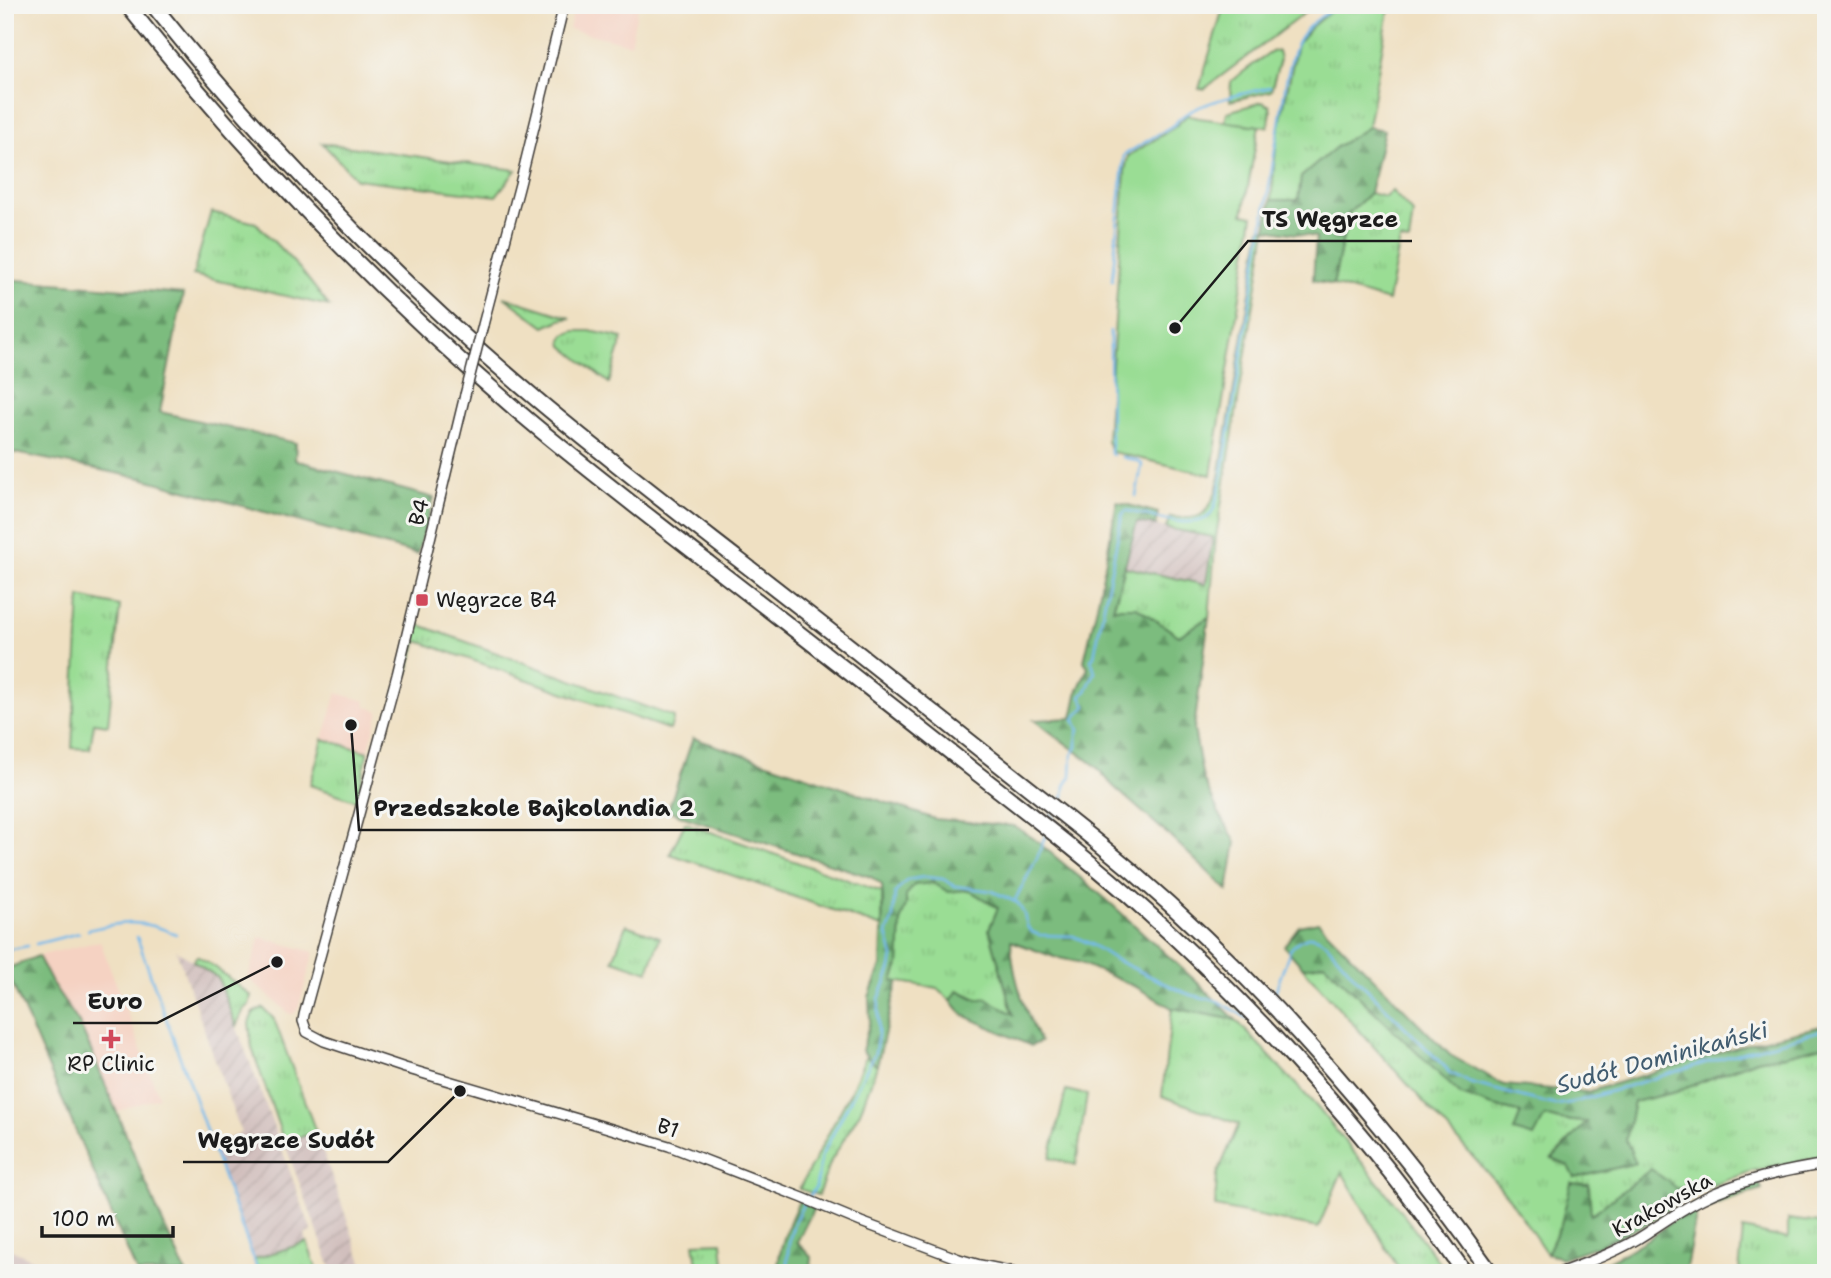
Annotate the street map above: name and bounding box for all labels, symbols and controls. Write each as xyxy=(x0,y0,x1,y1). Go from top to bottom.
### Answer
callout: TS Węgrzce xyxy=(1248,197,1412,241)
text: TS Węgrzce xyxy=(1262,204,1398,234)
street label: B4 xyxy=(402,496,436,528)
place label: Węgrzce B4 xyxy=(436,586,557,614)
marker: Węgrzce B4 xyxy=(414,592,430,608)
callout: Przedszkole Bajkolandia 2 xyxy=(359,786,709,830)
text: Przedszkole Bajkolandia 2 xyxy=(373,793,695,823)
callout: Euro xyxy=(73,979,157,1023)
text: Euro xyxy=(87,986,143,1016)
water label: Sudół Dominikański xyxy=(1553,1014,1771,1100)
marker: RP Clinic xyxy=(101,1029,121,1049)
place label: RP Clinic xyxy=(67,1050,155,1078)
street label: B1 xyxy=(654,1111,682,1145)
callout: Węgrzce Sudół xyxy=(183,1118,388,1162)
text: Węgrzce Sudół xyxy=(197,1125,375,1155)
street label: Krakowska xyxy=(1607,1166,1717,1244)
scale bar xyxy=(42,1194,173,1238)
text: 100 m xyxy=(52,1205,115,1233)

